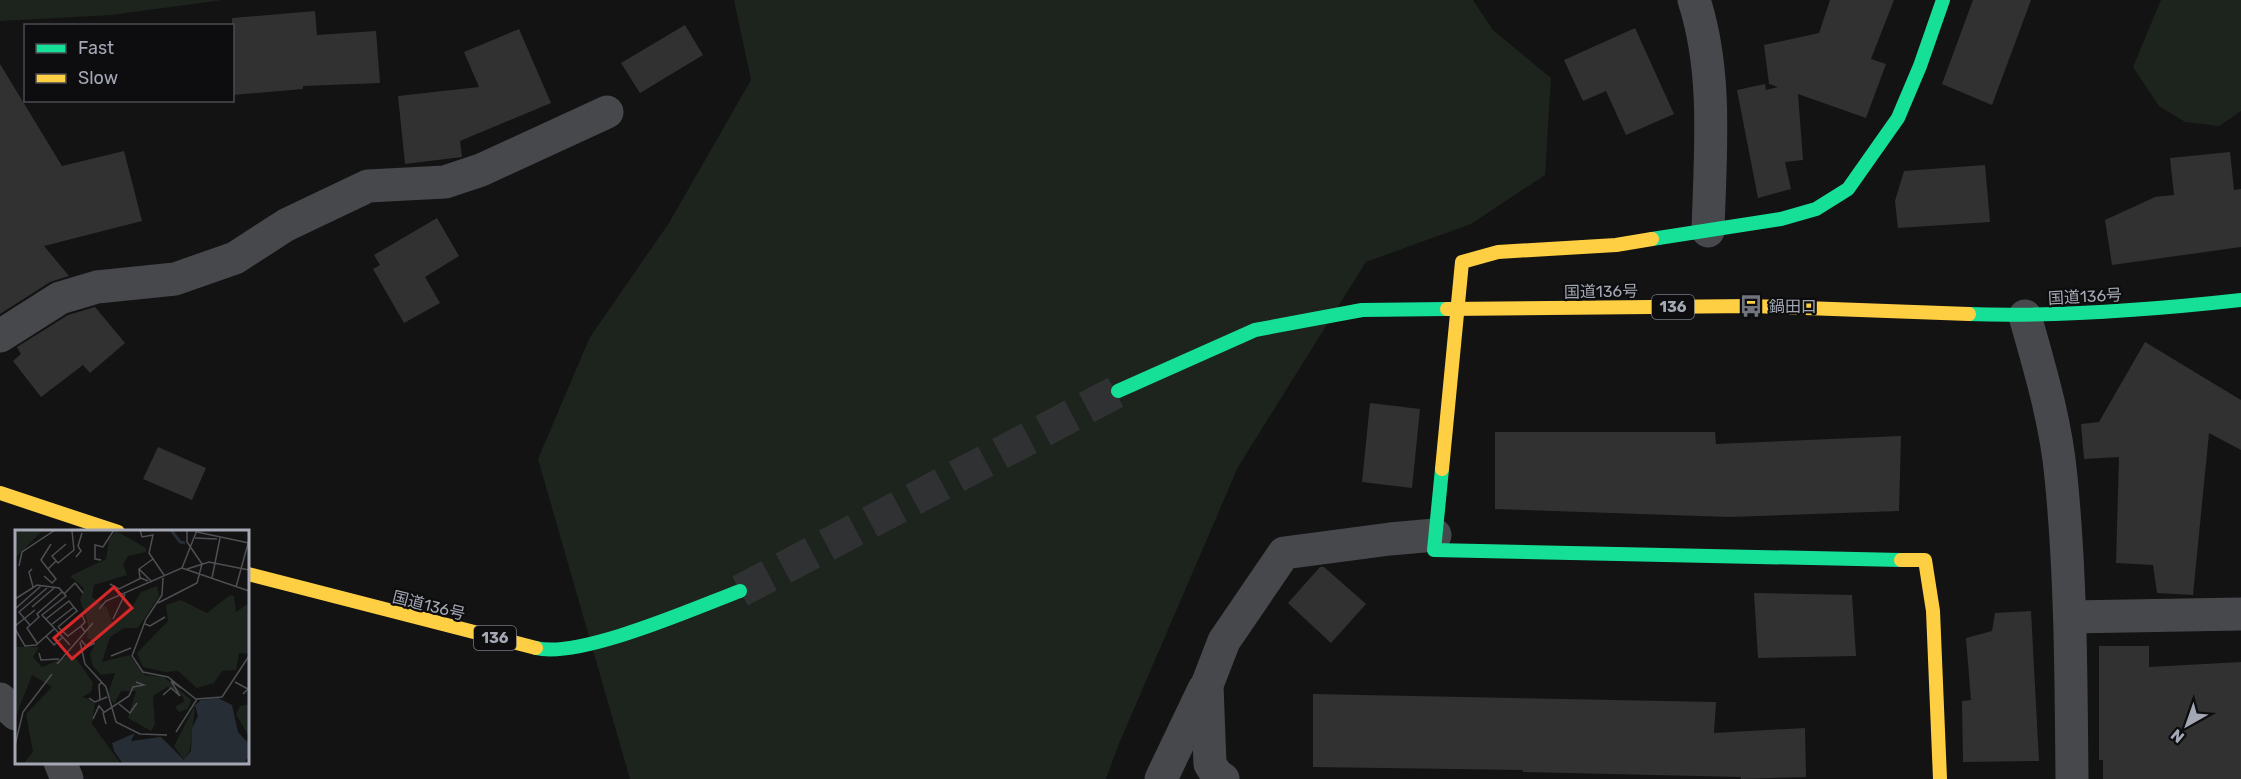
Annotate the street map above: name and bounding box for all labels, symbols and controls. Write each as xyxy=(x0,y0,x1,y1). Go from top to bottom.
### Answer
legend xyxy=(24,24,234,102)
text: Fast xyxy=(78,37,114,59)
text: Slow xyxy=(78,67,118,89)
street label: 国道136号 xyxy=(1564,281,1638,302)
street label: 国道136号 xyxy=(2048,285,2123,308)
bus stop icon: 鍋田口 xyxy=(1738,293,1764,319)
road number: 136 xyxy=(1652,295,1694,319)
place label: 鍋田口 xyxy=(1769,297,1817,316)
inset map xyxy=(15,530,249,764)
street label: 国道136号 xyxy=(391,587,467,624)
road number: 136 xyxy=(474,626,516,650)
north arrow xyxy=(2157,695,2217,755)
text: N xyxy=(2167,725,2188,747)

